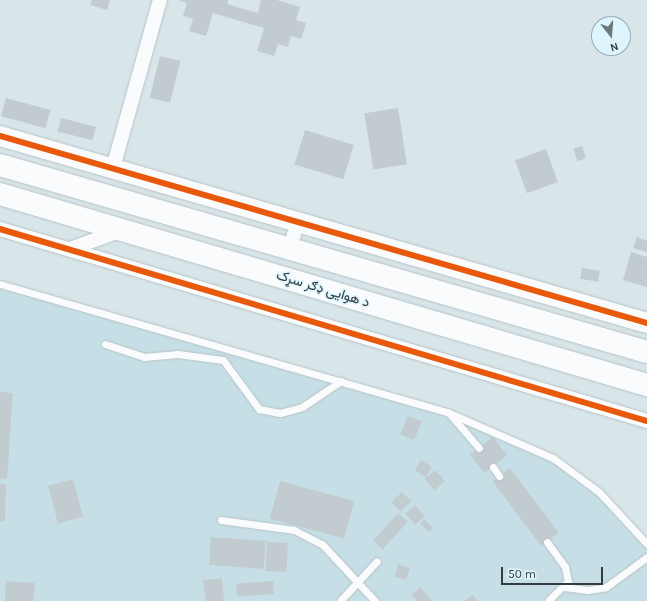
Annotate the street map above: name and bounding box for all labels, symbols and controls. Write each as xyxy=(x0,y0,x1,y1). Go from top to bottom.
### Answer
north arrow xyxy=(591,16,631,56)
text: N xyxy=(609,40,620,54)
street label: د هوایی ډګر سړک xyxy=(274,267,372,311)
scale bar xyxy=(503,559,605,585)
text: 50 m xyxy=(508,567,536,581)

